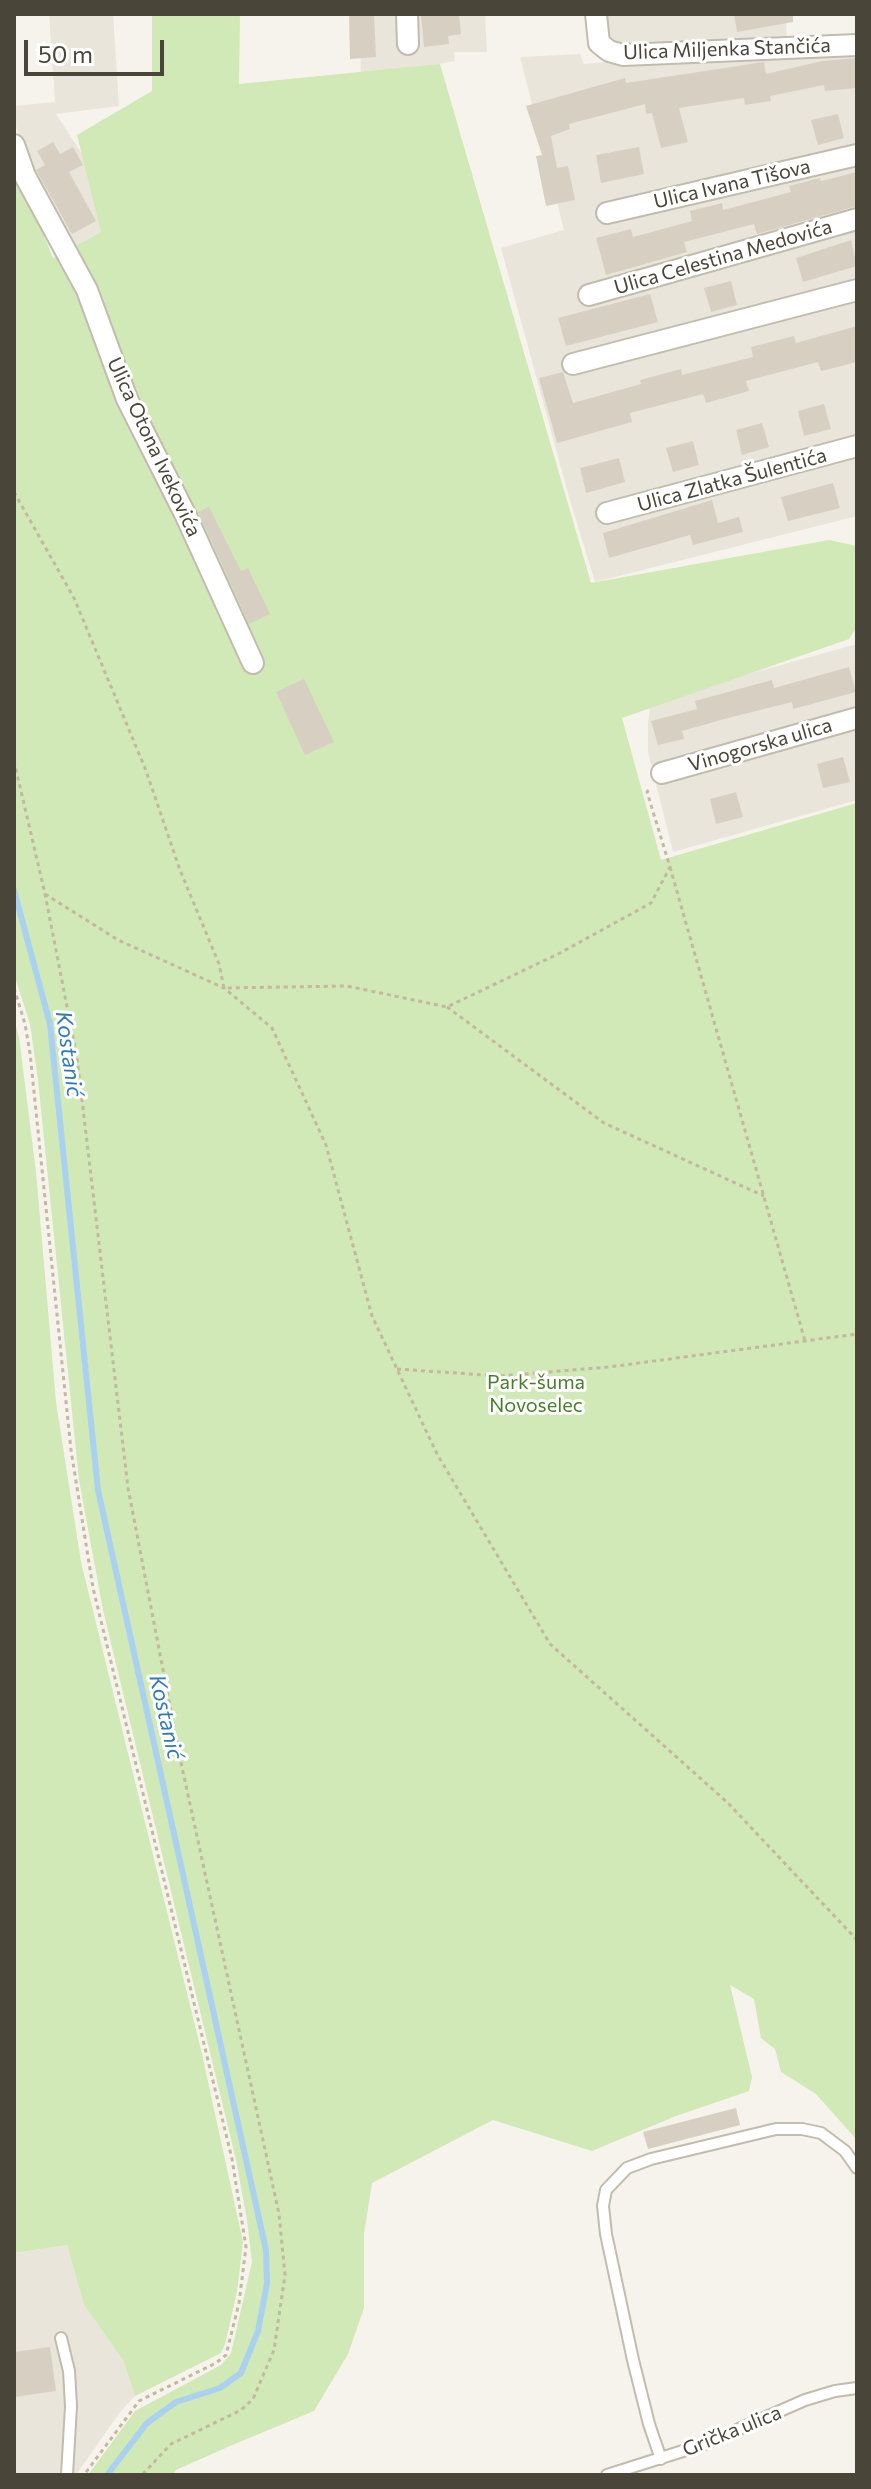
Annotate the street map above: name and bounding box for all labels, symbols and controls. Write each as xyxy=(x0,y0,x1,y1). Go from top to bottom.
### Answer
scale bar xyxy=(28,24,168,74)
street label: Ulica Miljenka Stančića xyxy=(623,33,831,65)
text: 50 m xyxy=(38,39,93,68)
street label: Ulica Ivana Tišova xyxy=(651,154,813,214)
street label: Ulica Celestina Medovića xyxy=(611,214,835,300)
street label: Ulica Otona Ivekovića xyxy=(102,354,206,540)
street label: Ulica Zlatka Šulentića xyxy=(635,443,829,517)
street label: Vinogorska ulica xyxy=(685,713,835,777)
water label: Kostanić xyxy=(50,1009,88,1099)
park label: Park-šuma Novoselec xyxy=(487,1370,585,1417)
water label: Kostanić xyxy=(143,1672,189,1762)
street label: Grička ulica xyxy=(679,2400,785,2462)

